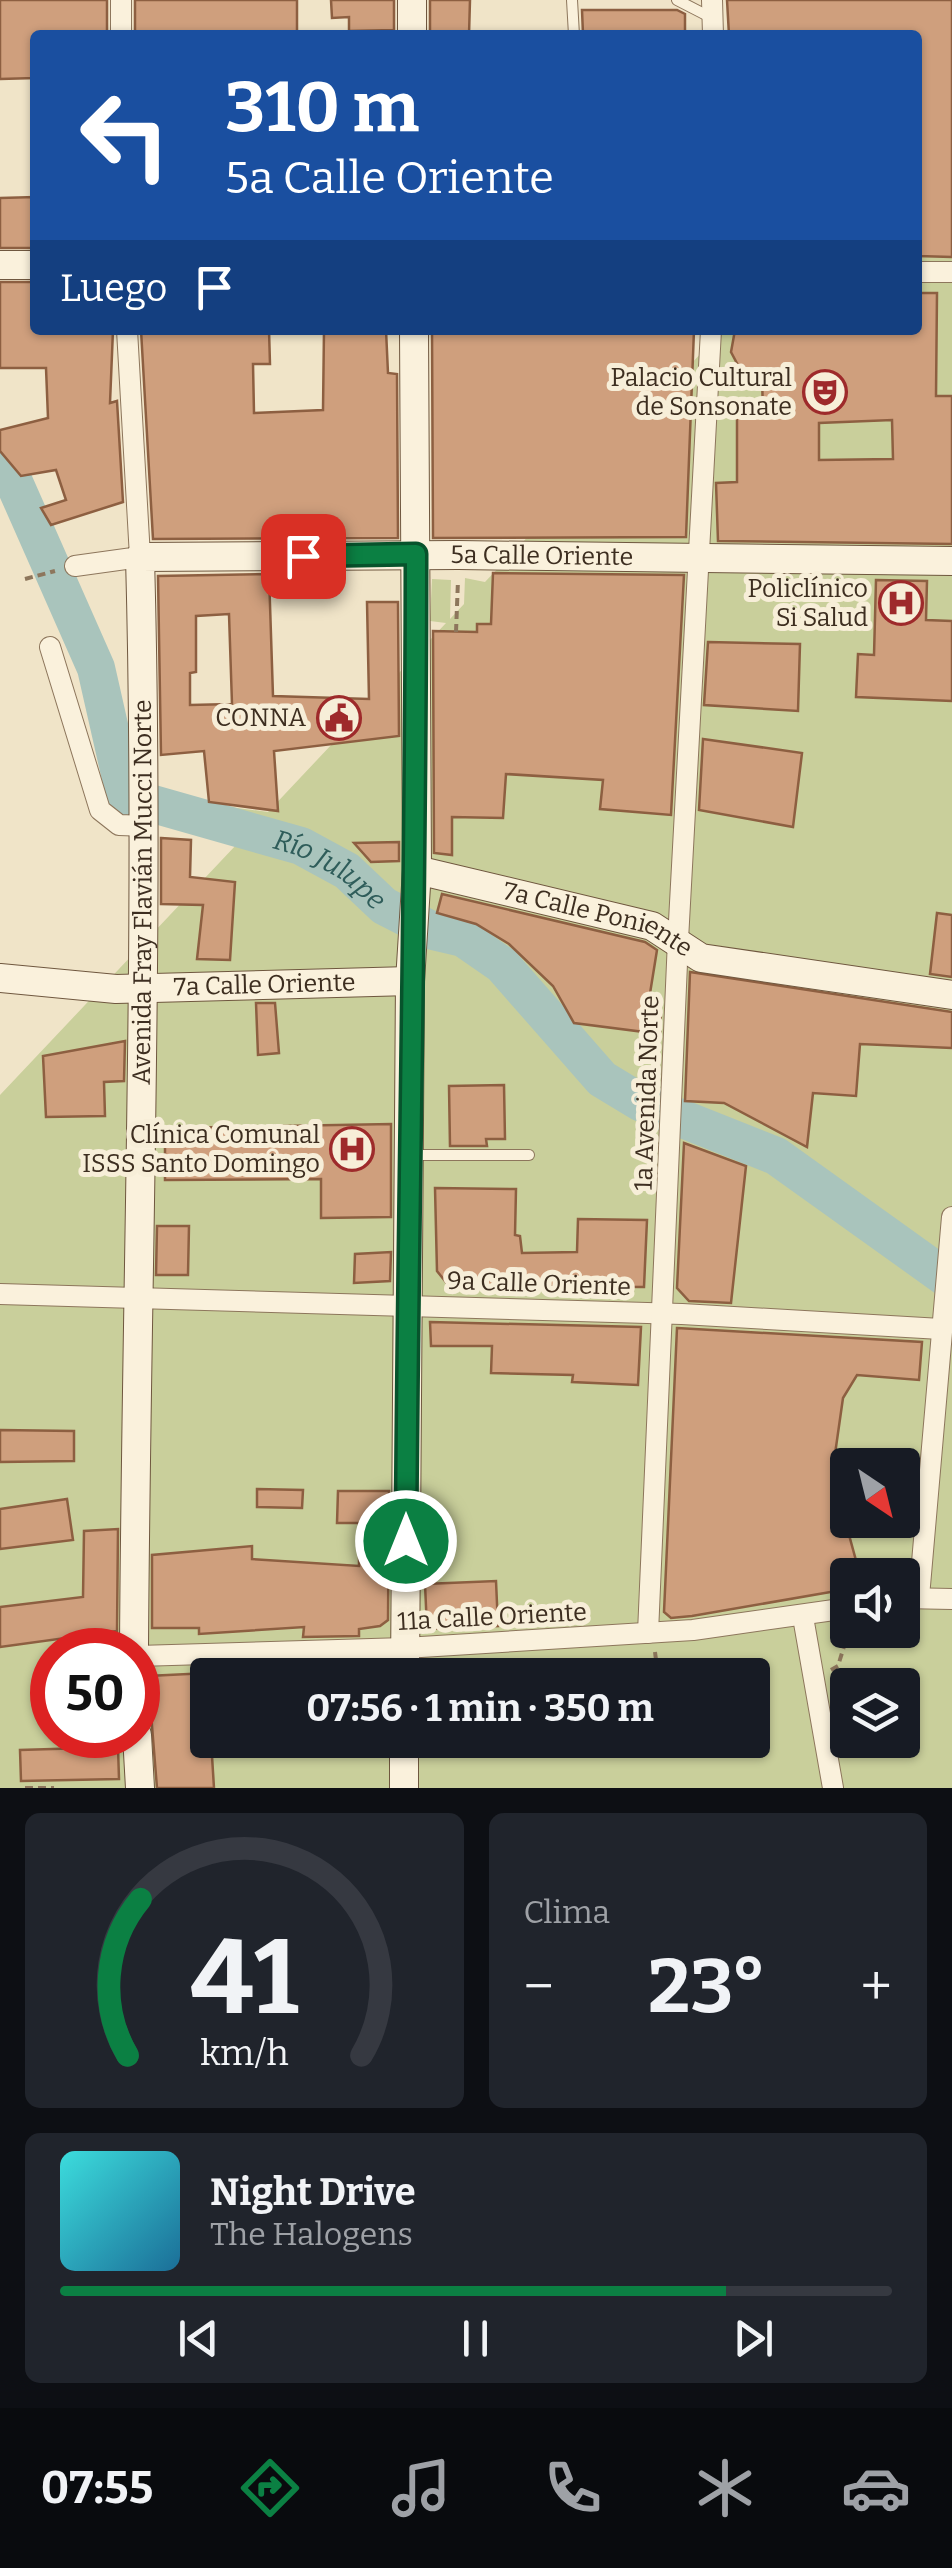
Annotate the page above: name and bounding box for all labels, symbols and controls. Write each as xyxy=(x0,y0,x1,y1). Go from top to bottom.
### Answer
text: 310 m xyxy=(225,66,419,150)
icon: left xyxy=(60,70,190,200)
text: 5a Calle Oriente xyxy=(225,151,554,205)
icon: arrive xyxy=(187,260,242,315)
text: Luego xyxy=(60,265,167,311)
place label: Palacio Cultural de Sonsonate xyxy=(610,363,792,422)
theatre icon: Palacio Cultural de Sonsonate xyxy=(802,369,848,415)
pin xyxy=(261,514,346,599)
icon: arrive xyxy=(276,529,331,584)
street label: 5a Calle Oriente xyxy=(450,540,633,572)
place label: Policlínico Si Salud xyxy=(747,574,868,633)
hospital icon: Policlínico Si Salud xyxy=(878,580,924,626)
public building icon: CONNA xyxy=(316,695,362,741)
street label: Avenida Fray Flavián Mucci Norte xyxy=(127,699,159,1085)
place label: CONNA xyxy=(215,703,306,733)
water label: Río Julupe xyxy=(270,823,393,916)
street label: 7a Calle Poniente xyxy=(500,876,698,963)
street label: 7a Calle Oriente xyxy=(173,967,356,1002)
street label: 1a Avenida Norte xyxy=(629,995,665,1191)
place label: Clínica Comunal ISSS Santo Domingo xyxy=(82,1120,320,1179)
hospital icon: Clínica Comunal ISSS Santo Domingo xyxy=(329,1126,375,1172)
street label: 9a Calle Oriente xyxy=(447,1266,631,1302)
north arrow xyxy=(830,1448,920,1538)
map controls xyxy=(830,1448,920,1758)
position arrow xyxy=(354,1489,458,1593)
button: sound xyxy=(830,1558,920,1648)
street label: 11a Calle Oriente xyxy=(397,1597,587,1637)
speed limit sign: 50 xyxy=(30,1628,160,1758)
button: layers xyxy=(830,1668,920,1758)
text: 07:56 · 1 min · 350 m xyxy=(306,1685,654,1731)
text: Clima xyxy=(524,1893,610,1931)
text: 41 xyxy=(190,1916,298,2041)
text: 23° xyxy=(648,1942,766,2032)
text: − xyxy=(524,1954,554,2020)
text: + xyxy=(861,1954,892,2020)
text: km/h xyxy=(200,2032,288,2074)
text: Night Drive xyxy=(210,2169,416,2215)
text: The Halogens xyxy=(210,2215,413,2253)
icon: previous xyxy=(171,2311,226,2366)
icon: pause xyxy=(448,2311,503,2366)
icon: next xyxy=(726,2311,781,2366)
icon: directions xyxy=(235,2453,305,2523)
icon: music xyxy=(386,2453,456,2523)
icon: phone xyxy=(538,2453,608,2523)
icon: climate xyxy=(690,2453,760,2523)
icon: car xyxy=(841,2453,911,2523)
text: 07:55 xyxy=(41,2461,153,2515)

